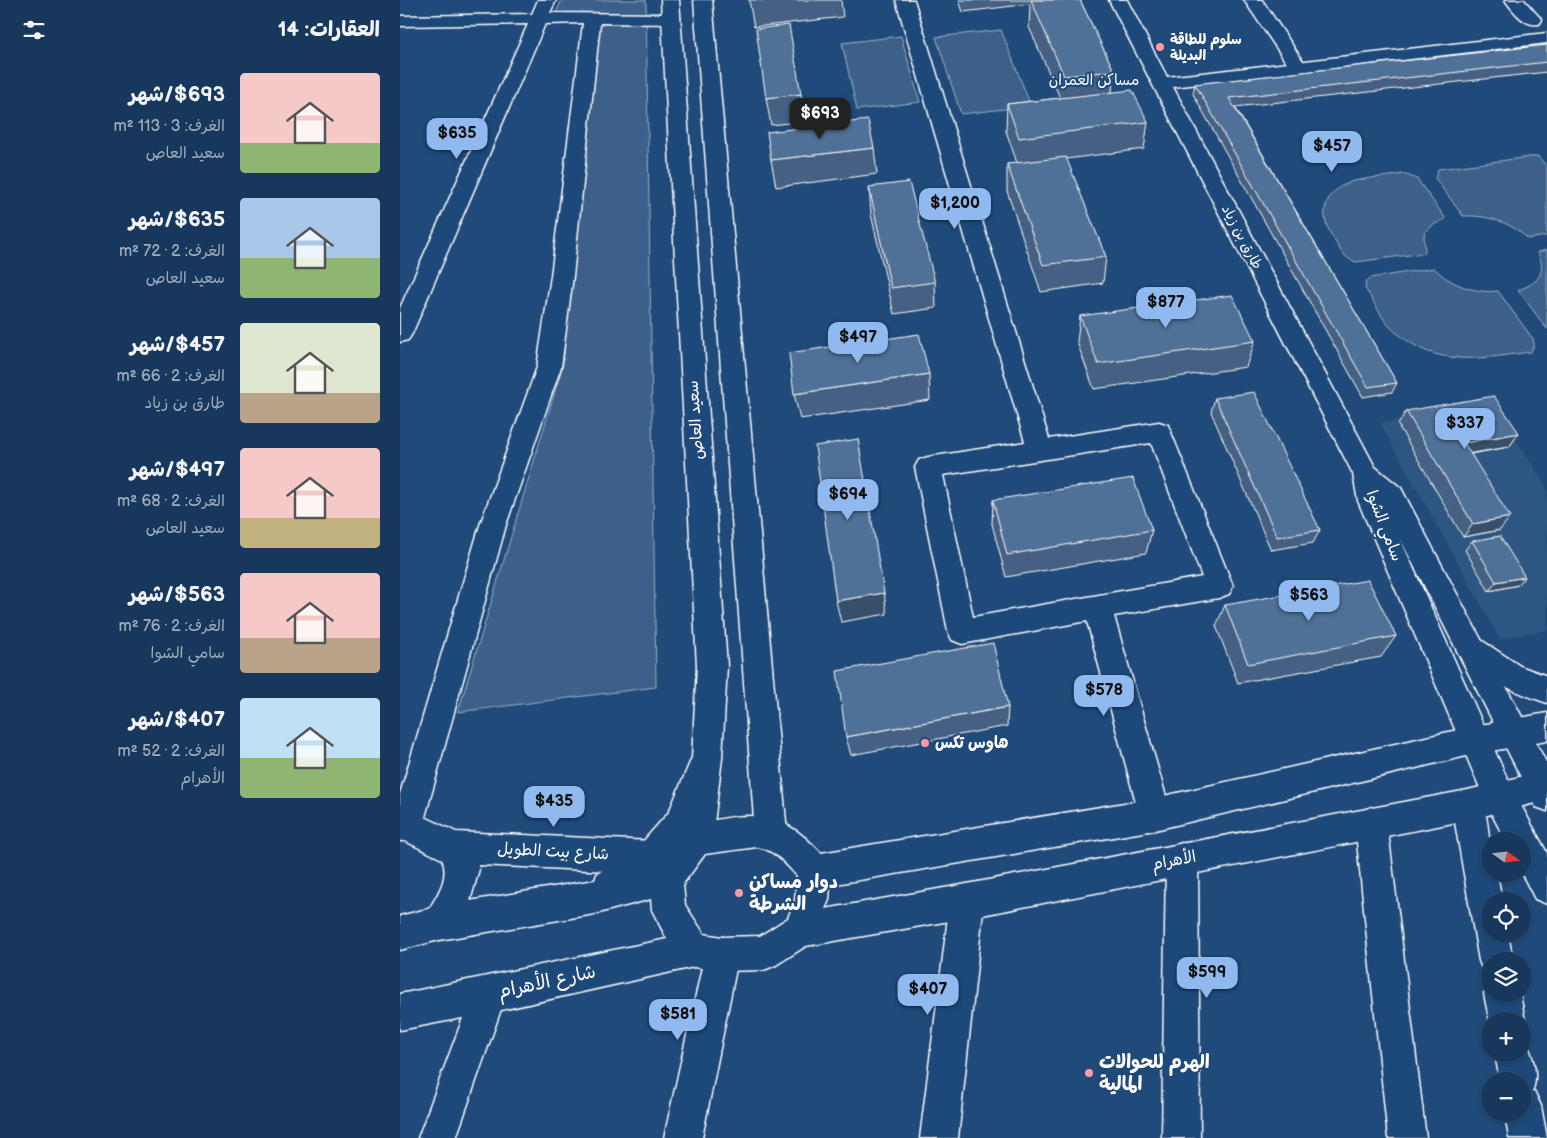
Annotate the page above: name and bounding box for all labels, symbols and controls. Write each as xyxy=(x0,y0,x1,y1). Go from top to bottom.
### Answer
icon: filters xyxy=(20,16,48,44)
text: العقارات: 14 xyxy=(278,17,380,42)
place label: سلوم للطاقة البديلة xyxy=(1170,31,1242,64)
marker: سلوم للطاقة البديلة xyxy=(1154,41,1166,53)
district label: مساكن العمران xyxy=(1049,71,1139,90)
text: $693/شهر xyxy=(129,82,225,107)
icon: home xyxy=(280,93,340,153)
pin: $693 xyxy=(790,98,850,140)
text: $693 xyxy=(801,104,839,123)
text: الغرف: 3 · 113 m² xyxy=(114,117,225,136)
pin: $635 xyxy=(427,118,487,160)
text: $635 xyxy=(438,124,476,143)
pin: $457 xyxy=(1302,130,1362,173)
text: $457 xyxy=(1313,137,1351,156)
text: سعيد العاص xyxy=(146,144,225,163)
pin: $1,200 xyxy=(914,188,996,230)
text: $1,200 xyxy=(930,194,980,213)
street label: طارق بن زياد xyxy=(1218,202,1266,272)
text: $635/شهر xyxy=(129,207,225,232)
icon: home xyxy=(280,218,340,278)
text: الغرف: 2 · 72 m² xyxy=(119,242,225,261)
text: سعيد العاص xyxy=(146,269,225,288)
pin: $877 xyxy=(1136,286,1196,329)
text: $877 xyxy=(1147,293,1185,312)
pin: $497 xyxy=(828,322,888,364)
text: $497 xyxy=(839,328,877,347)
text: $457/شهر xyxy=(130,332,225,357)
icon: home xyxy=(280,343,340,403)
text: الغرف: 2 · 66 m² xyxy=(117,367,225,386)
street label: سعيد العاص xyxy=(684,380,708,460)
text: طارق بن زياد xyxy=(144,394,225,413)
pin: $337 xyxy=(1435,408,1495,450)
text: $337 xyxy=(1446,414,1484,433)
text: $497/شهر xyxy=(130,457,225,482)
icon: home xyxy=(280,468,340,528)
pin: $694 xyxy=(818,478,878,521)
text: $694 xyxy=(828,485,868,504)
street label: سامي الشوا xyxy=(1358,488,1406,566)
text: الغرف: 2 · 68 m² xyxy=(117,492,225,511)
text: سعيد العاص xyxy=(146,519,225,538)
pin: $563 xyxy=(1279,580,1339,622)
text: $563/شهر xyxy=(129,582,225,607)
text: $563 xyxy=(1290,586,1328,605)
icon: home xyxy=(280,593,340,653)
text: الغرف: 2 · 76 m² xyxy=(119,617,225,636)
text: سامي الشوا xyxy=(151,644,225,663)
pin: $578 xyxy=(1074,674,1134,717)
text: $578 xyxy=(1085,681,1123,700)
text: $407/شهر xyxy=(129,707,225,732)
icon: home xyxy=(280,718,340,778)
place label: هاوس تكس xyxy=(935,734,1009,753)
marker: هاوس تكس xyxy=(919,737,931,749)
text: الغرف: 2 · 52 m² xyxy=(118,742,225,761)
text: الأهرام xyxy=(180,769,225,788)
pin: $435 xyxy=(524,786,584,828)
text: $435 xyxy=(535,792,573,811)
north arrow xyxy=(1481,832,1531,882)
map controls xyxy=(1481,832,1531,1122)
street label: شارع بيت الطويل xyxy=(497,840,609,865)
street label: الأهرام xyxy=(1150,845,1198,877)
place label: دوار مساكن الشرطة xyxy=(749,871,838,916)
marker: دوار مساكن الشرطة xyxy=(733,887,745,899)
button: locate xyxy=(1481,892,1531,942)
button: layers xyxy=(1481,952,1531,1002)
pin: $599 xyxy=(1177,956,1237,999)
street label: شارع الأهرام xyxy=(496,958,598,1006)
text: $599 xyxy=(1188,963,1226,982)
pin: $407 xyxy=(898,974,958,1016)
text: $407 xyxy=(909,980,947,999)
pin: $581 xyxy=(648,998,708,1041)
text: $581 xyxy=(660,1005,696,1024)
button: + xyxy=(1481,1012,1531,1062)
place label: الهرم للحوالات المالية xyxy=(1099,1051,1210,1096)
marker: الهرم للحوالات المالية xyxy=(1083,1067,1095,1079)
button: − xyxy=(1481,1072,1531,1122)

